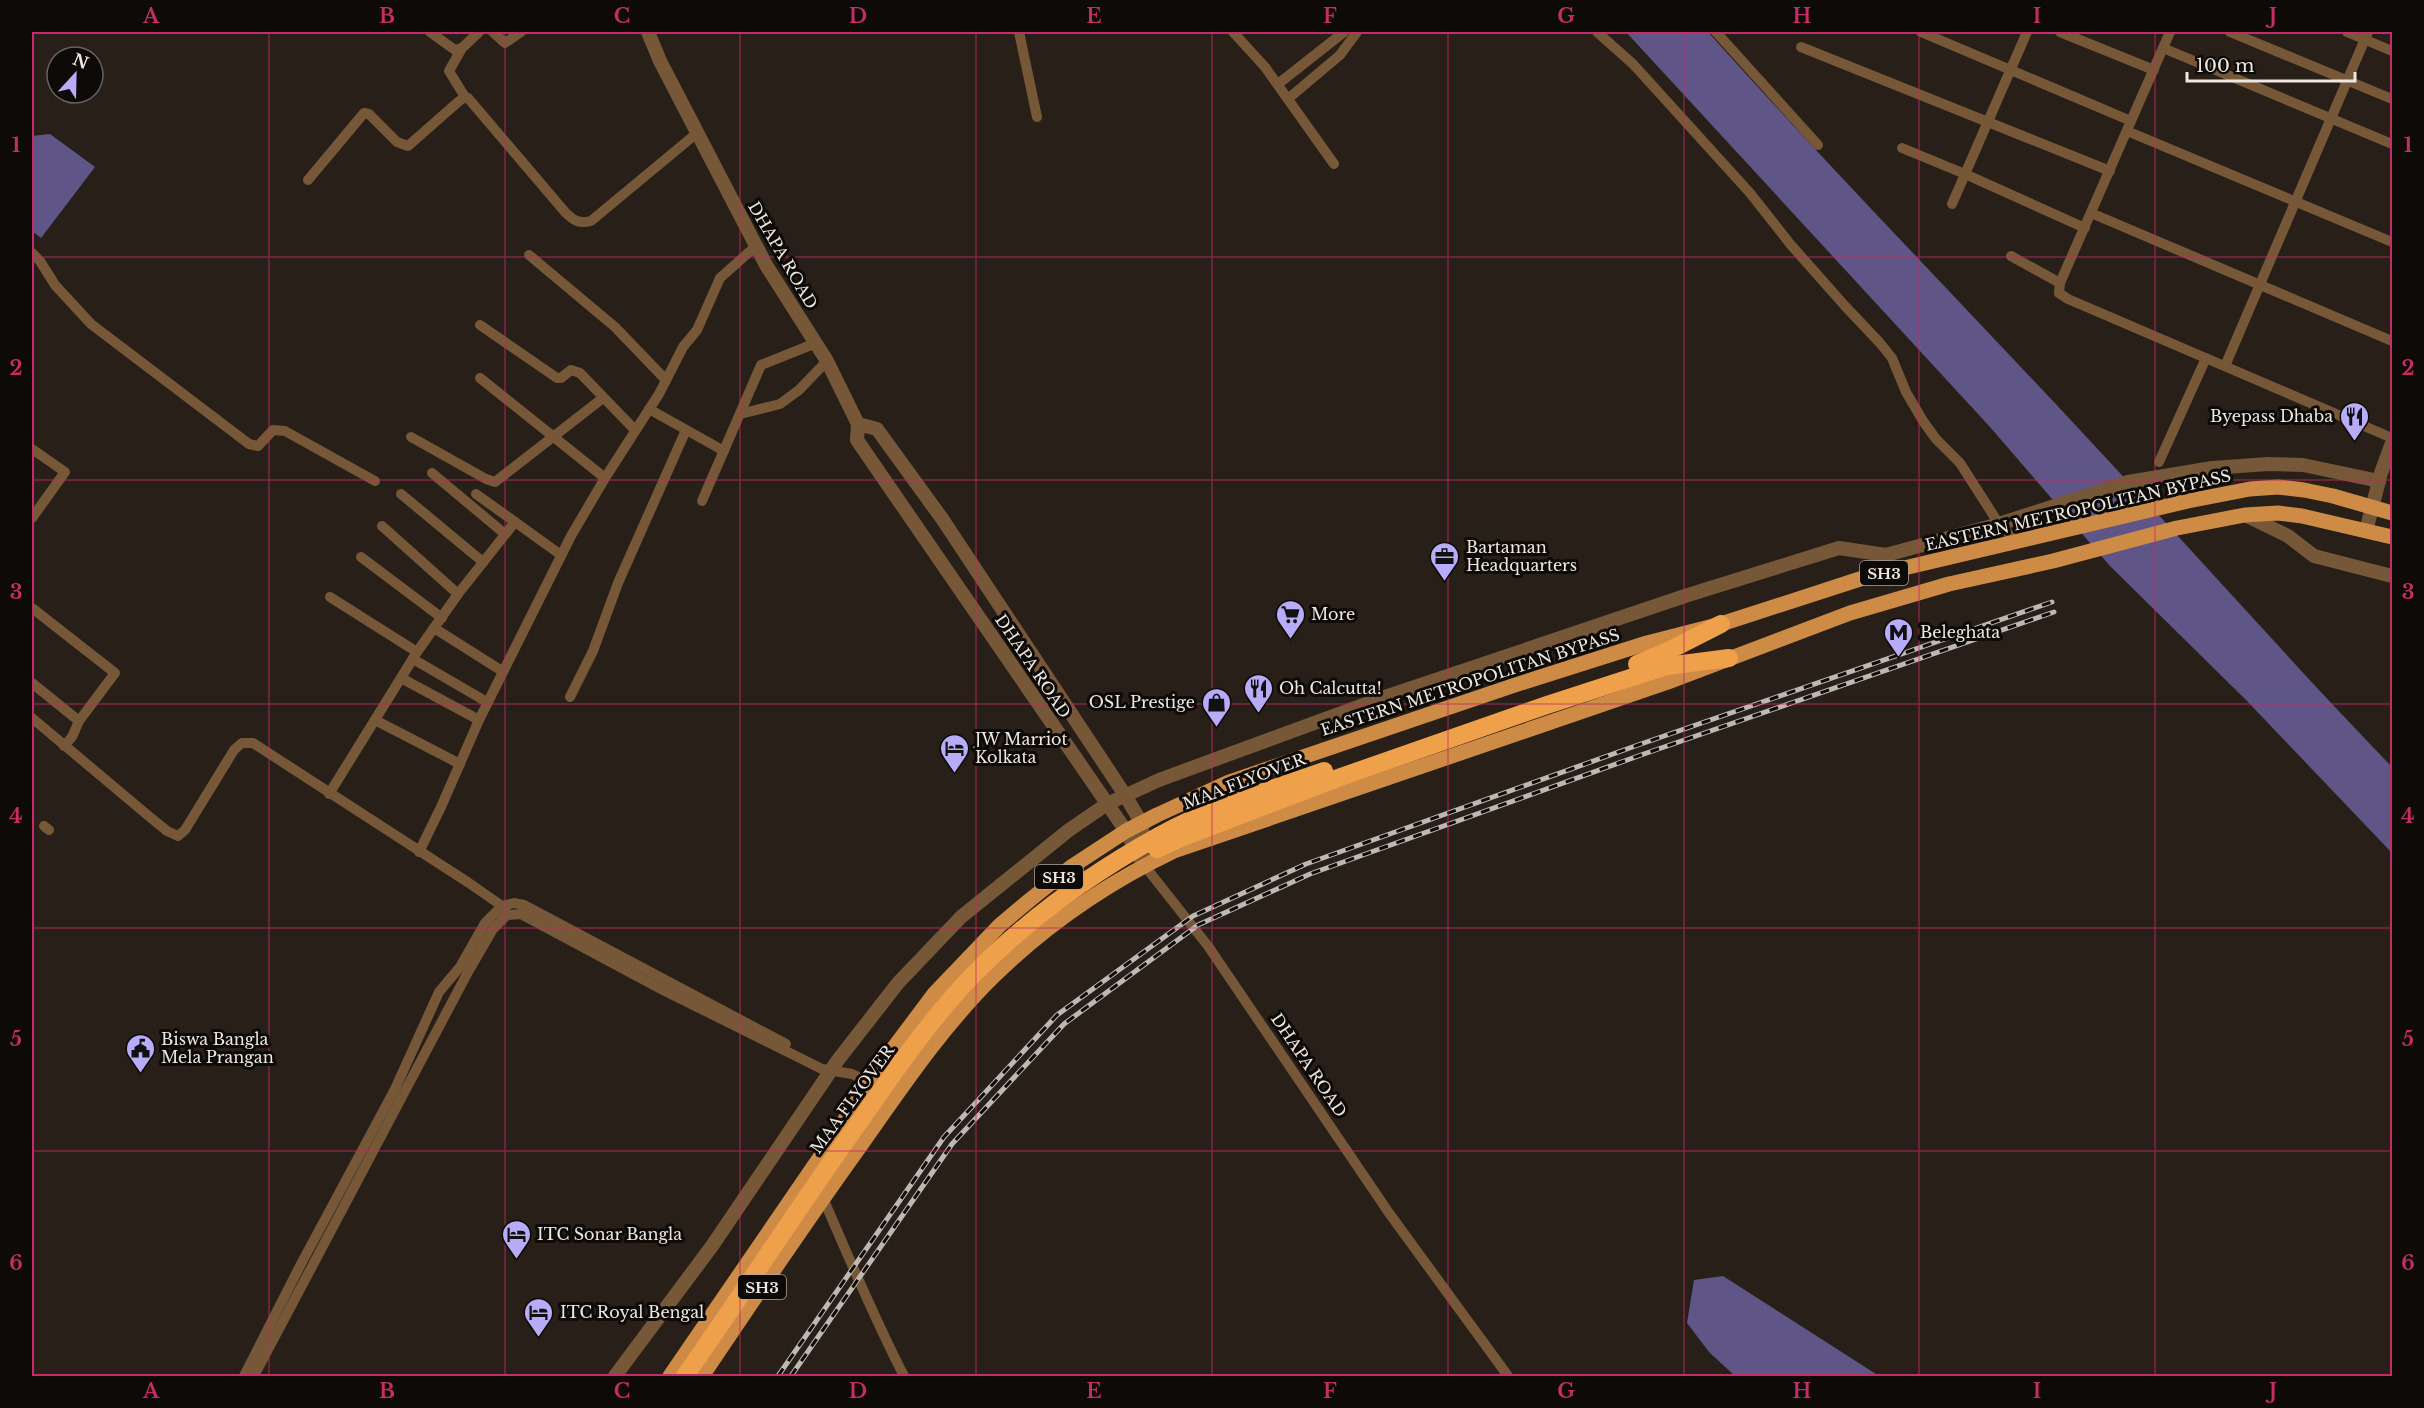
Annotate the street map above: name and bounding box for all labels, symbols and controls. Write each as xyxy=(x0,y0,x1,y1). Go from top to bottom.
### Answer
text: A xyxy=(142,4,160,28)
text: B xyxy=(379,4,395,28)
text: C xyxy=(614,4,630,28)
text: D xyxy=(849,4,867,28)
text: E xyxy=(1086,4,1102,28)
text: F xyxy=(1323,4,1337,28)
text: G xyxy=(1557,4,1575,28)
text: H xyxy=(1793,4,1812,28)
text: I xyxy=(2033,4,2041,28)
text: J xyxy=(2265,4,2277,28)
north arrow xyxy=(45,45,105,105)
scale bar xyxy=(2187,45,2355,83)
text: N xyxy=(70,49,91,73)
text: 100 m xyxy=(2196,55,2254,77)
text: 1 xyxy=(12,133,21,157)
text: 1 xyxy=(2404,133,2413,157)
street label: DHAPA ROAD xyxy=(744,198,822,312)
text: 2 xyxy=(9,356,23,380)
text: 2 xyxy=(2401,356,2415,380)
restaurant icon: Byepass Dhaba xyxy=(2338,400,2370,442)
place label: Byepass Dhaba xyxy=(2210,406,2333,426)
street label: EASTERN METROPOLITAN BYPASS xyxy=(1923,465,2233,555)
place label: Bartaman Headquarters xyxy=(1466,537,1577,575)
office icon: Bartaman Headquarters xyxy=(1429,540,1461,582)
road number: SH3 xyxy=(1860,561,1908,585)
text: 3 xyxy=(10,580,22,604)
text: 3 xyxy=(2402,580,2414,604)
supermarket icon: More xyxy=(1274,598,1306,640)
place label: More xyxy=(1311,604,1355,624)
street label: DHAPA ROAD xyxy=(991,610,1075,722)
metro station icon: Beleghata xyxy=(1883,616,1915,658)
place label: Beleghata xyxy=(1920,622,2000,642)
street label: EASTERN METROPOLITAN BYPASS xyxy=(1318,624,1622,740)
restaurant icon: Oh Calcutta! xyxy=(1242,672,1274,714)
place label: Oh Calcutta! xyxy=(1279,678,1382,698)
shop icon: OSL Prestige xyxy=(1200,686,1232,728)
place label: OSL Prestige xyxy=(1089,692,1195,712)
place label: JW Marriot Kolkata xyxy=(973,729,1068,767)
hotel icon: JW Marriot Kolkata xyxy=(938,732,970,774)
street label: MAA FLYOVER xyxy=(1180,748,1309,814)
text: 4 xyxy=(9,804,23,828)
text: 4 xyxy=(2401,804,2415,828)
road number: SH3 xyxy=(1035,865,1083,889)
street label: DHAPA ROAD xyxy=(1267,1009,1351,1121)
text: 5 xyxy=(10,1027,22,1051)
text: 5 xyxy=(2402,1027,2414,1051)
place label: Biswa Bangla Mela Prangan xyxy=(161,1029,274,1067)
public building icon: Biswa Bangla Mela Prangan xyxy=(124,1032,156,1074)
street label: MAA FLYOVER xyxy=(806,1040,899,1157)
hotel icon: ITC Sonar Bangla xyxy=(500,1218,532,1260)
place label: ITC Sonar Bangla xyxy=(537,1224,682,1244)
text: 6 xyxy=(9,1251,23,1275)
text: 6 xyxy=(2401,1251,2415,1275)
road number: SH3 xyxy=(738,1275,786,1299)
hotel icon: ITC Royal Bengal xyxy=(523,1296,555,1338)
place label: ITC Royal Bengal xyxy=(560,1302,704,1322)
text: A xyxy=(142,1379,160,1403)
text: B xyxy=(379,1379,395,1403)
text: C xyxy=(614,1379,630,1403)
text: D xyxy=(849,1379,867,1403)
text: E xyxy=(1086,1379,1102,1403)
text: F xyxy=(1323,1379,1337,1403)
text: G xyxy=(1557,1379,1575,1403)
text: H xyxy=(1793,1379,1812,1403)
text: I xyxy=(2033,1379,2041,1403)
text: J xyxy=(2265,1379,2277,1403)

